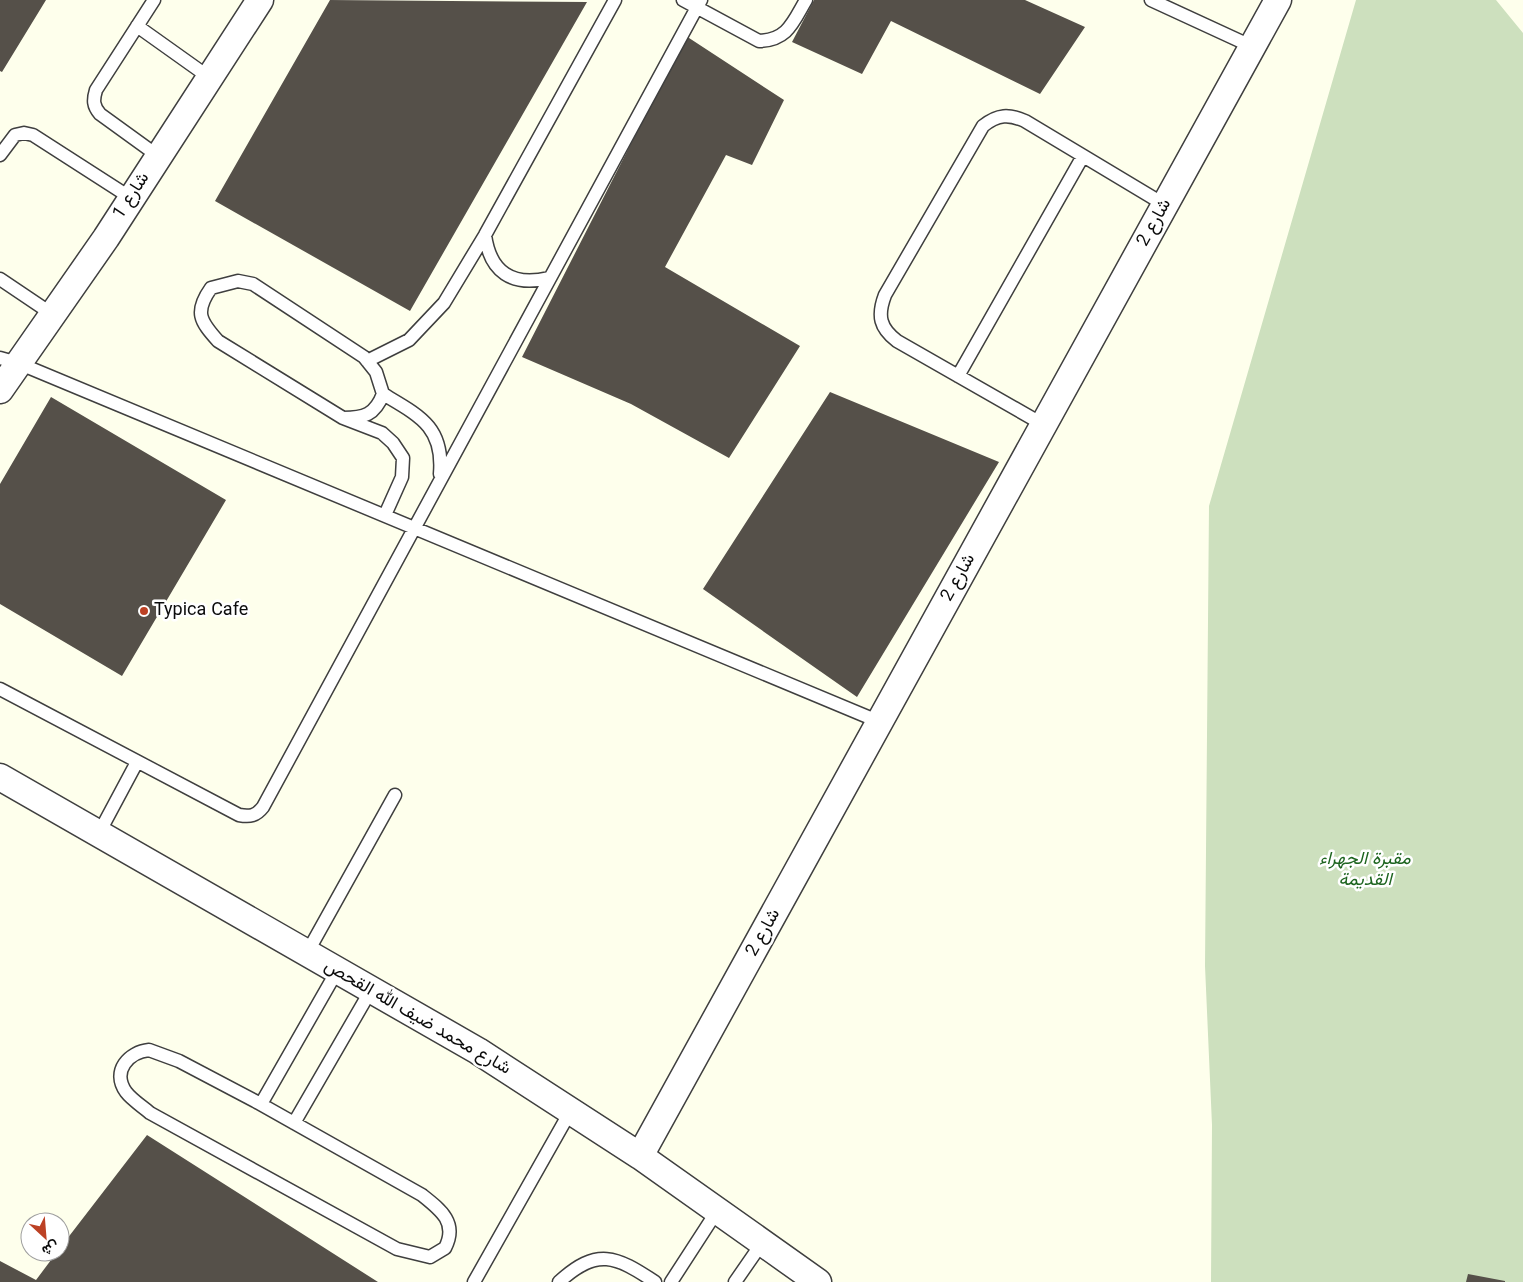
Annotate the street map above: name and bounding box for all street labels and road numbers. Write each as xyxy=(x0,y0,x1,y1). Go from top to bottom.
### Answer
street label: شارع 1 xyxy=(106,167,158,225)
street label: شارع 2 xyxy=(1130,194,1180,252)
street label: شارع 2 xyxy=(934,549,984,607)
street label: شارع 2 xyxy=(739,904,789,962)
street label: شارع محمد ضيف الله القحص xyxy=(318,953,516,1083)

